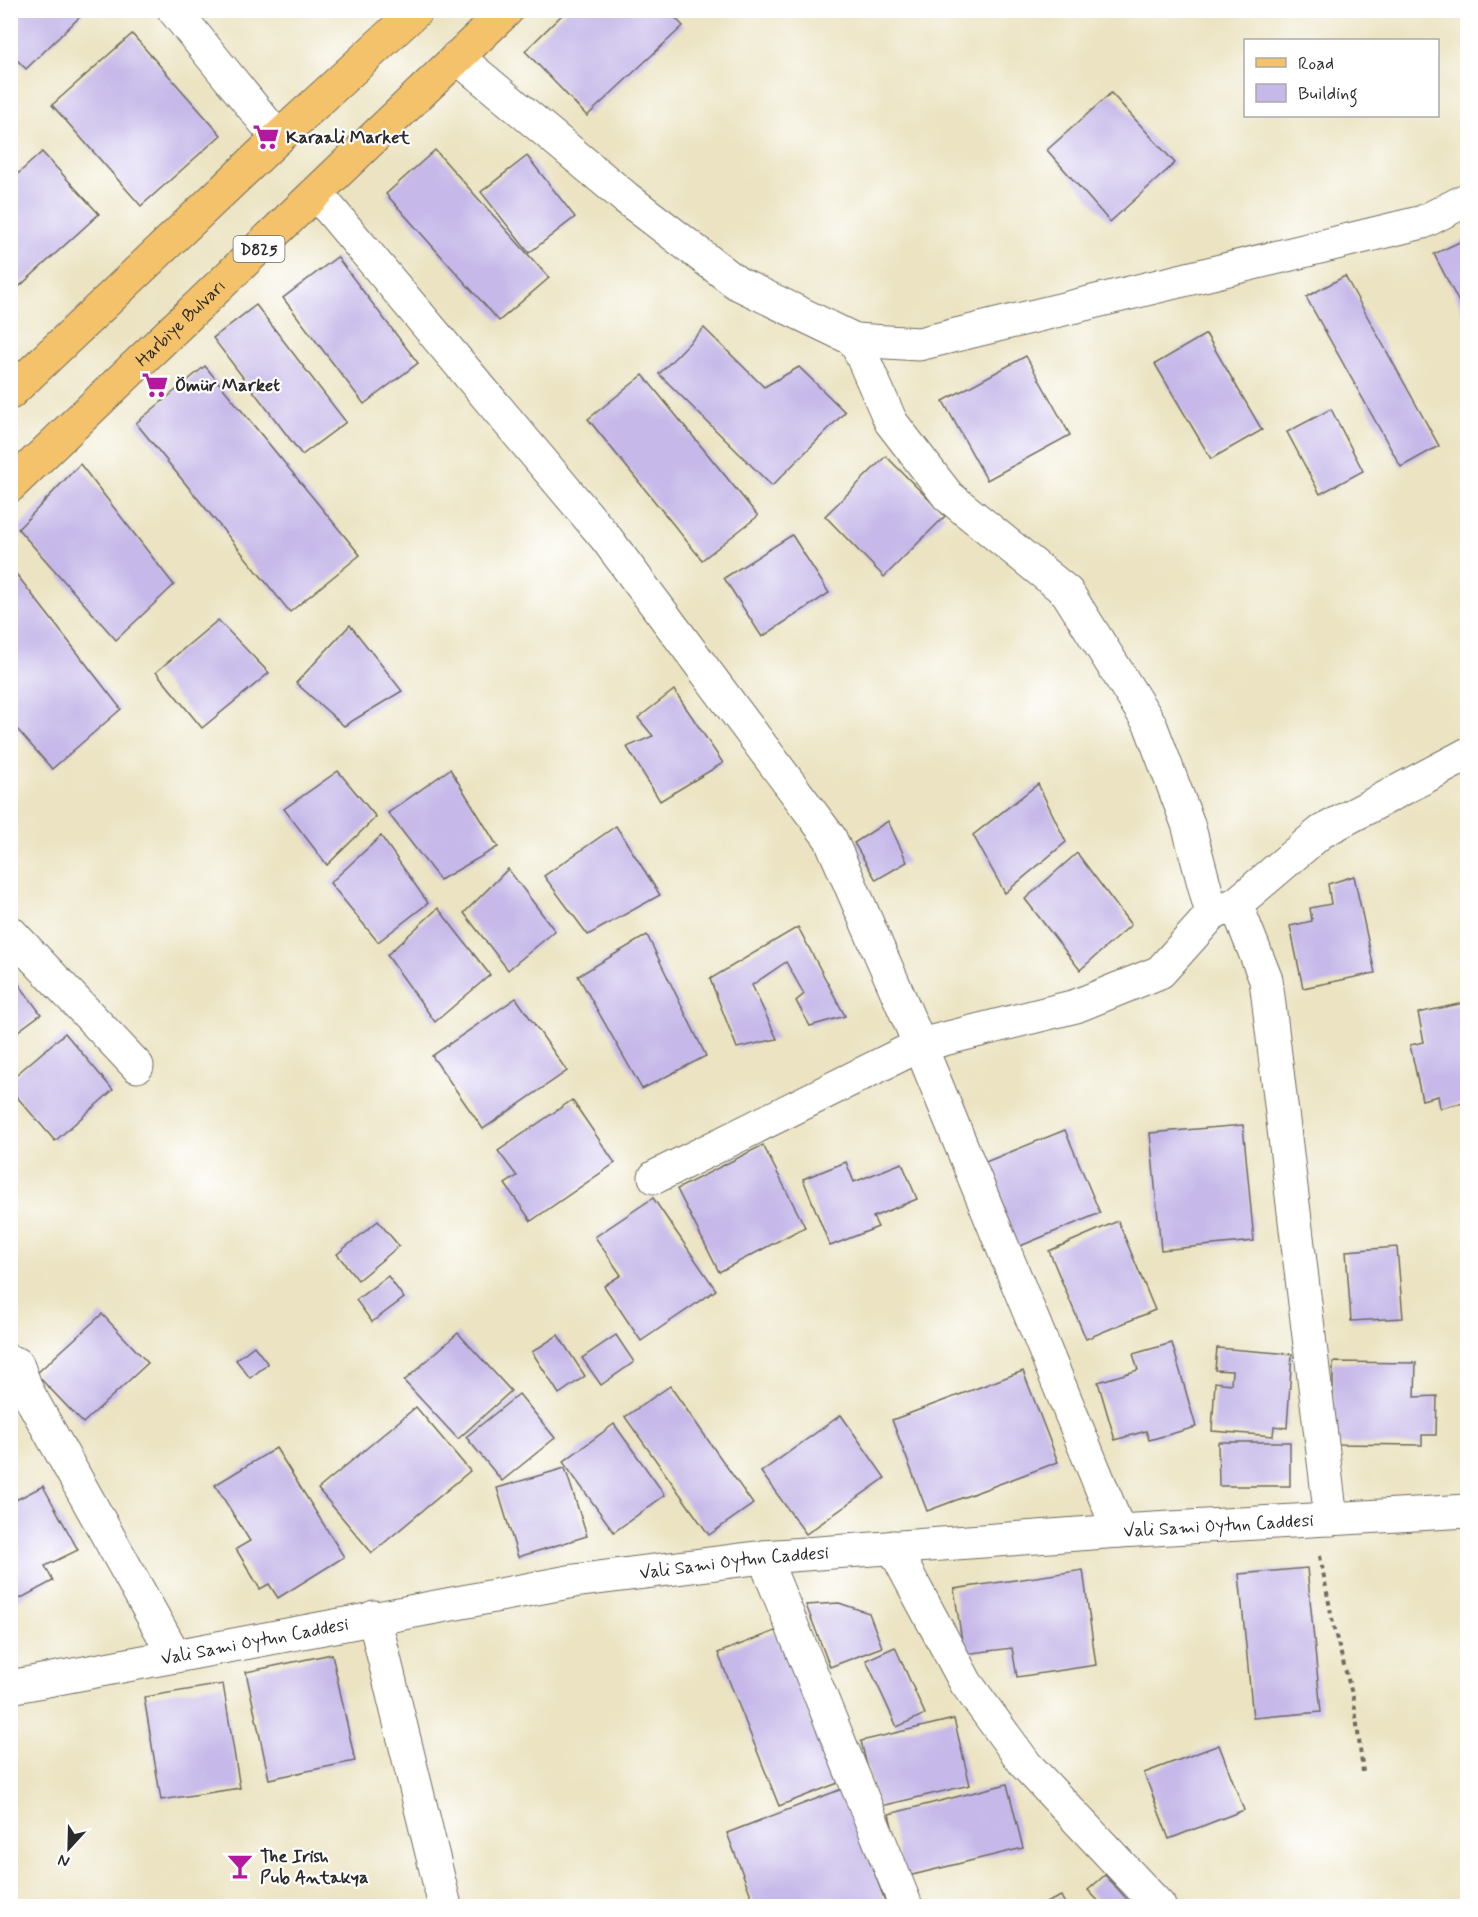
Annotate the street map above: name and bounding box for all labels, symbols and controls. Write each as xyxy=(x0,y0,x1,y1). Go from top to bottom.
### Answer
legend xyxy=(1244,39,1439,117)
text: Road xyxy=(1298,52,1334,76)
text: Building xyxy=(1298,82,1358,108)
supermarket icon: Karaali Market xyxy=(251,122,281,152)
place label: Karaali Market xyxy=(286,126,410,150)
road number: D825 xyxy=(234,236,284,262)
street label: Harbiye Bulvarı xyxy=(131,275,232,372)
supermarket icon: Ömür Market xyxy=(140,370,170,400)
place label: Ömür Market xyxy=(175,374,280,398)
street label: Vali Sami Oytun Caddesi xyxy=(1123,1509,1314,1544)
street label: Vali Sami Oytun Caddesi xyxy=(638,1541,830,1586)
street label: Vali Sami Oytun Caddesi xyxy=(159,1613,351,1671)
north arrow xyxy=(39,1818,99,1878)
place label: The Irish Pub Antakya xyxy=(260,1845,368,1890)
text: N xyxy=(55,1849,73,1872)
bar icon: The Irish Pub Antakya xyxy=(225,1851,255,1881)

